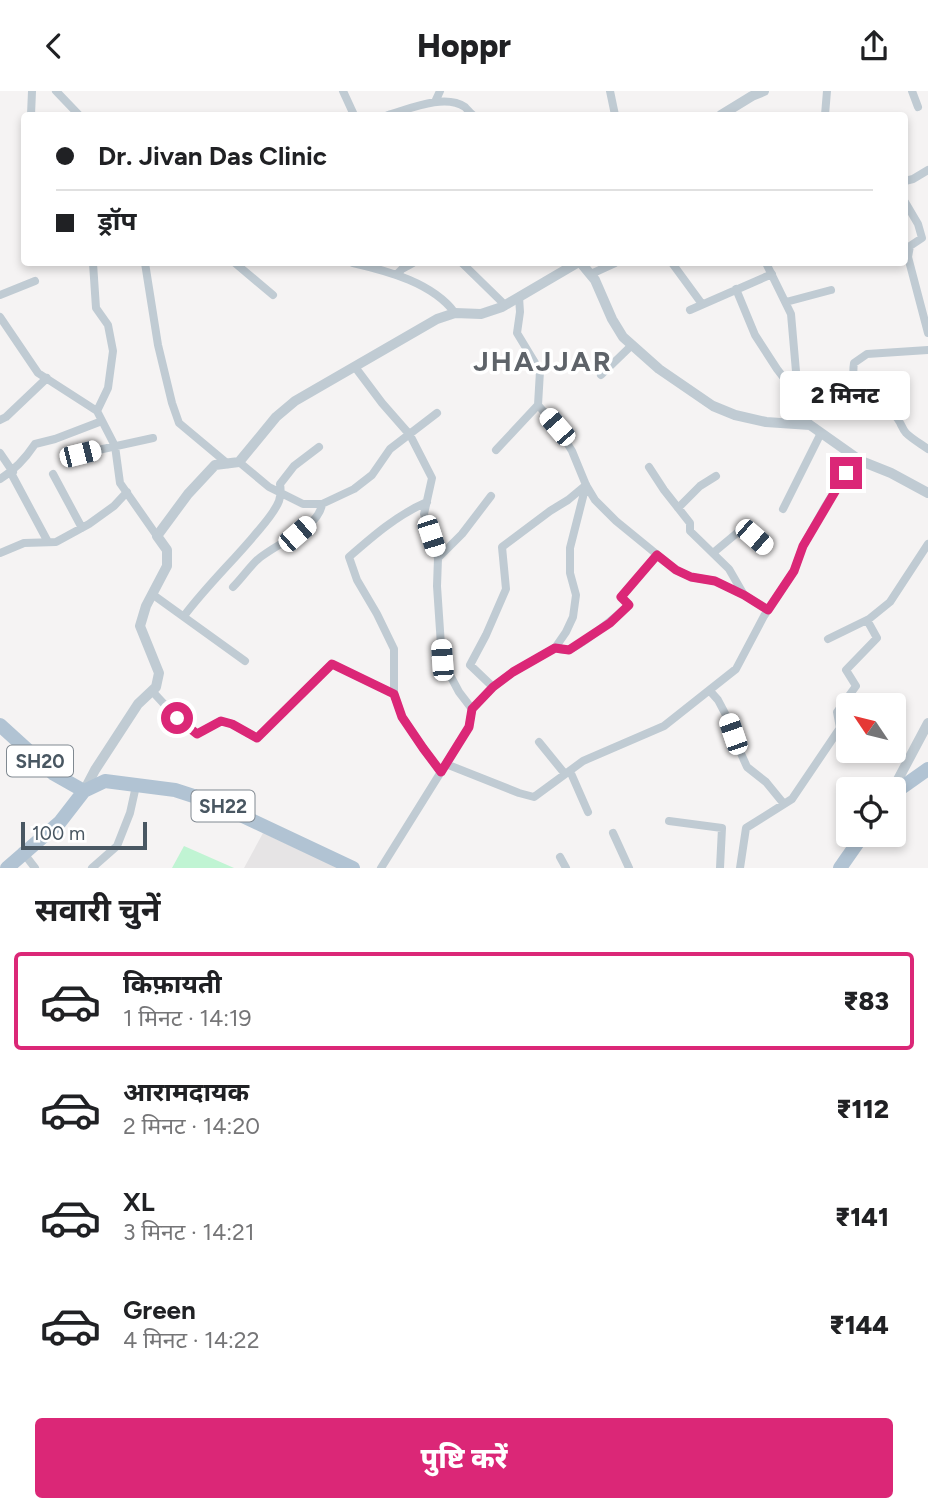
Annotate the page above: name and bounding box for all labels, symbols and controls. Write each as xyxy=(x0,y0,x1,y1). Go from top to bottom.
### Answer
icon: back xyxy=(35,27,73,65)
text: Hoppr xyxy=(417,27,511,65)
icon: share xyxy=(855,27,893,65)
text: Dr. Jivan Das Clinic xyxy=(98,140,327,172)
text: ड्रॉप xyxy=(98,205,136,237)
district label: JHAJJAR xyxy=(473,344,613,378)
callout: 2 मिनट xyxy=(781,371,911,421)
text: 2 मिनट xyxy=(811,381,879,409)
car xyxy=(536,404,579,450)
car xyxy=(58,439,103,469)
route end xyxy=(830,457,862,489)
car xyxy=(275,512,320,556)
car xyxy=(415,513,448,559)
car xyxy=(732,515,777,559)
car xyxy=(431,638,454,682)
north arrow xyxy=(836,693,906,763)
map controls xyxy=(836,693,906,847)
route start xyxy=(161,702,193,734)
car xyxy=(717,711,750,757)
road number: SH20 xyxy=(7,745,73,776)
button: locate xyxy=(836,777,906,847)
road number: SH22 xyxy=(192,791,255,821)
scale bar xyxy=(21,819,147,851)
text: 100 m xyxy=(32,822,85,845)
text: सवारी चुनें xyxy=(35,891,160,929)
text: किफ़ायती xyxy=(123,968,222,1000)
icon: car xyxy=(39,970,102,1033)
text: ₹83 xyxy=(843,985,889,1017)
text: 1 मिनट · 14:19 xyxy=(123,1004,252,1032)
text: आरामदायक xyxy=(123,1076,249,1108)
icon: car xyxy=(39,1078,102,1141)
text: ₹112 xyxy=(836,1093,889,1125)
text: 2 मिनट · 14:20 xyxy=(123,1112,260,1140)
icon: car xyxy=(39,1186,102,1249)
text: XL xyxy=(123,1186,155,1218)
text: ₹141 xyxy=(835,1201,889,1233)
text: 3 मिनट · 14:21 xyxy=(123,1218,254,1246)
icon: car xyxy=(39,1294,102,1357)
text: Green xyxy=(123,1294,196,1326)
text: ₹144 xyxy=(829,1309,889,1341)
text: 4 मिनट · 14:22 xyxy=(123,1326,260,1354)
button: पुष्टि करें xyxy=(35,1418,893,1498)

